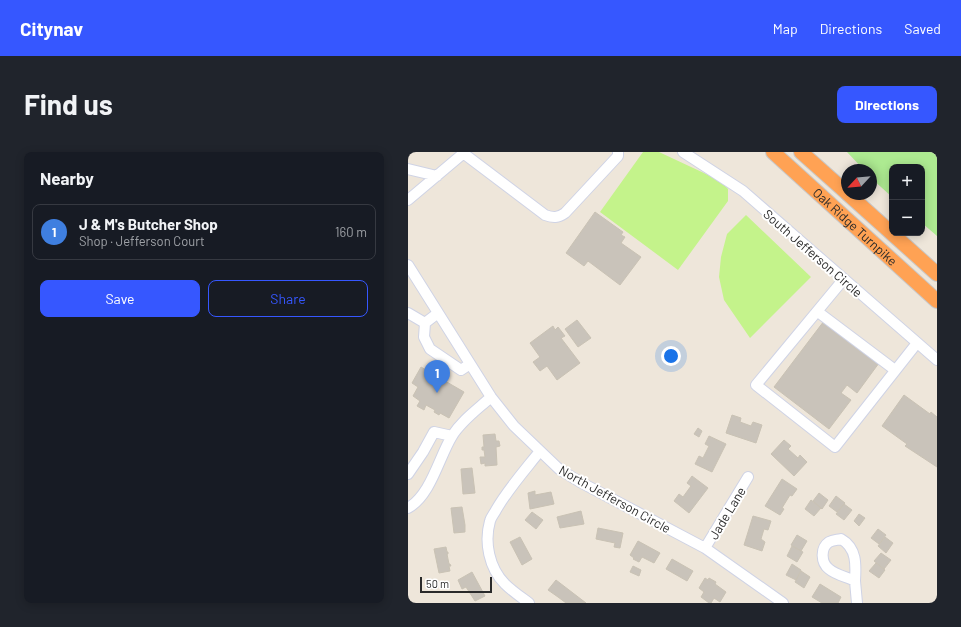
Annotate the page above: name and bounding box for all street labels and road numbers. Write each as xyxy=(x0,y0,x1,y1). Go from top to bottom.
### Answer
street label: Oak Ridge Turnpike xyxy=(810,184,901,269)
street label: South Jefferson Circle xyxy=(760,206,866,300)
street label: North Jefferson Circle xyxy=(556,462,674,536)
street label: Jade Lane xyxy=(705,484,749,542)

